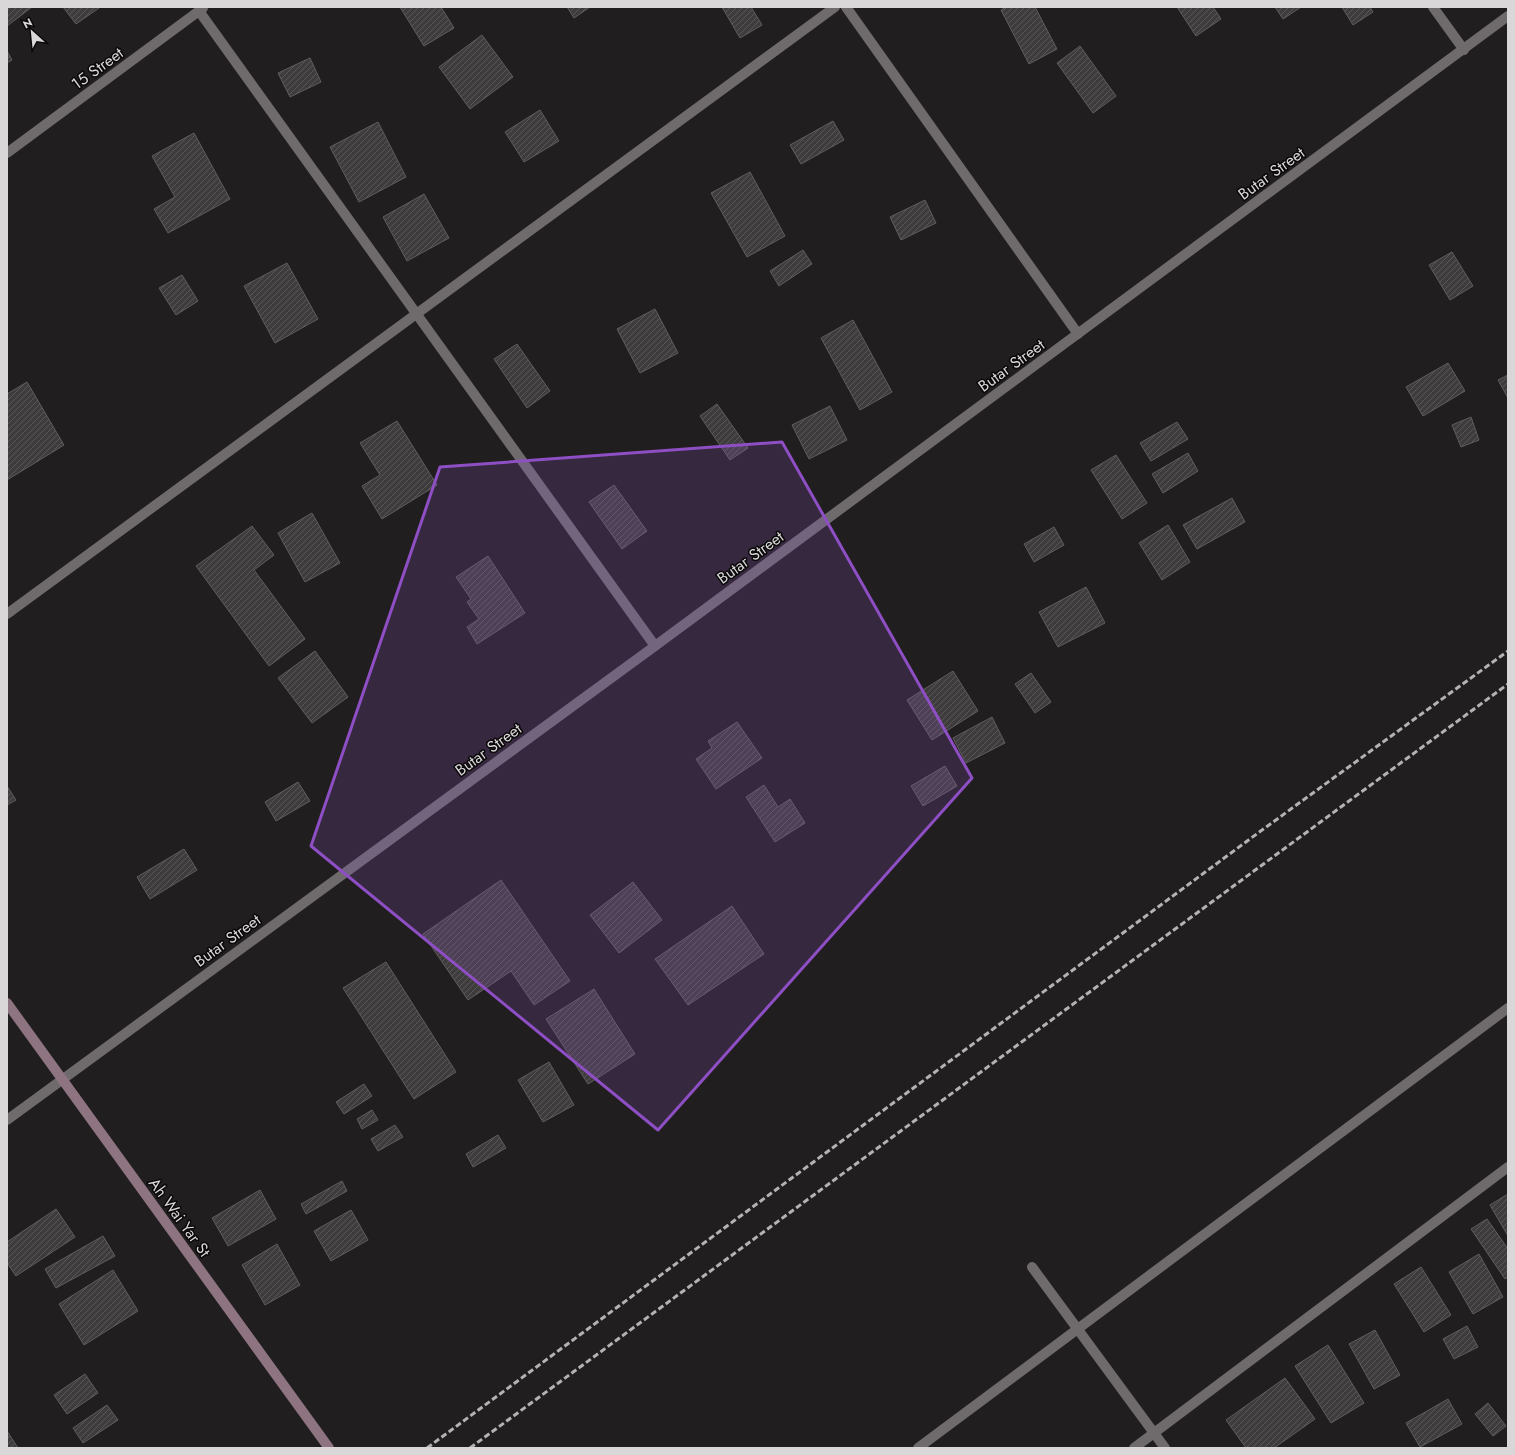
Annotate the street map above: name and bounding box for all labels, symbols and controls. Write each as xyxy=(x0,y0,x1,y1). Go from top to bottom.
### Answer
north arrow xyxy=(12,12,52,52)
text: N xyxy=(20,14,35,32)
street label: 15 Street xyxy=(67,42,128,95)
street label: Butar Street xyxy=(1233,141,1309,205)
street label: Butar Street xyxy=(973,333,1049,397)
street label: Butar Street xyxy=(712,525,788,589)
street label: Butar Street xyxy=(450,717,526,781)
street label: Butar Street xyxy=(189,908,265,972)
street label: Ah Wai Yar St xyxy=(143,1173,216,1262)

